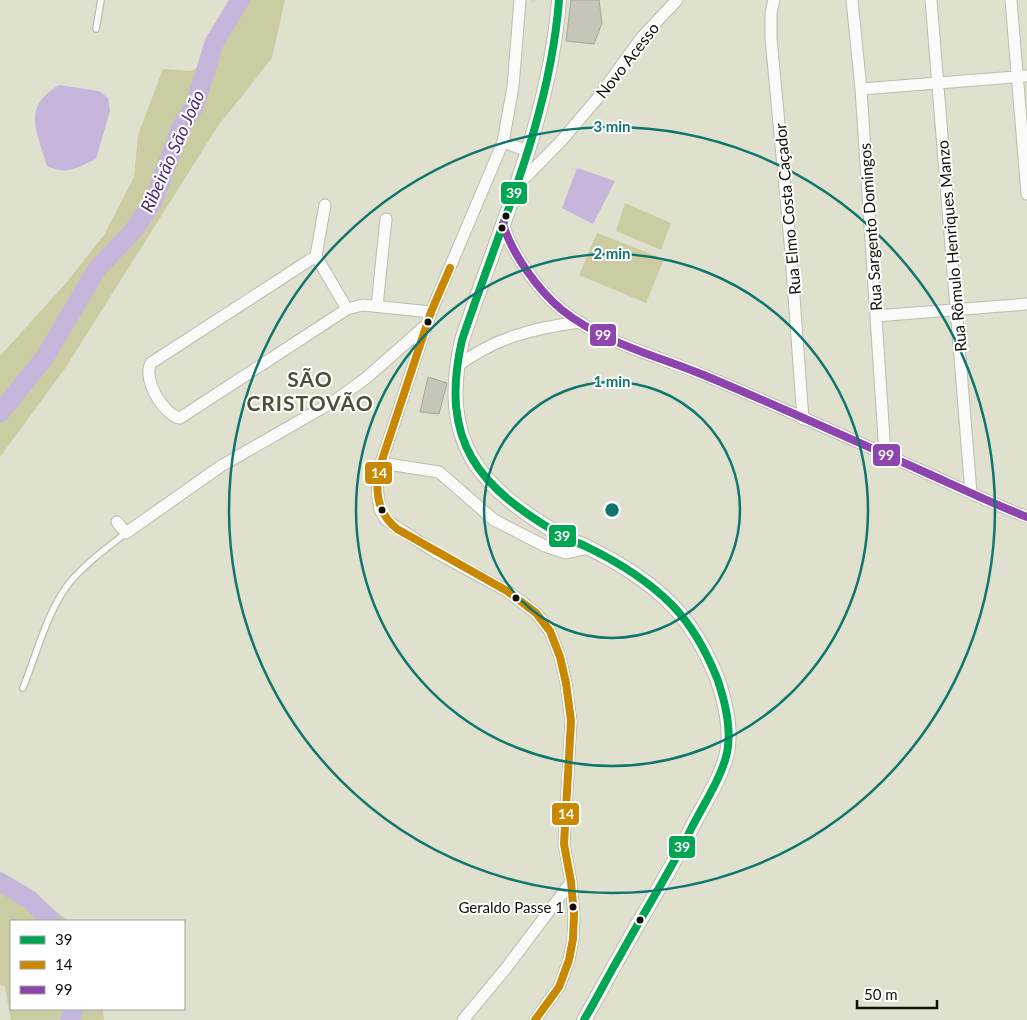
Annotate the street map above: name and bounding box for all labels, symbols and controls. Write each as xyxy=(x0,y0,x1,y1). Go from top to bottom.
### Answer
street label: Novo Acesso xyxy=(592,18,662,102)
water label: Ribeirão São João xyxy=(135,86,209,216)
text: 3 min xyxy=(593,117,631,135)
street label: Rua Elmo Costa Caçador xyxy=(770,122,804,296)
street label: Rua Rômulo Henriques Manzo xyxy=(932,139,970,353)
street label: Rua Sargento Domingos xyxy=(855,142,885,312)
line badge: 39 xyxy=(500,181,528,205)
text: 39 xyxy=(506,184,522,201)
unlabelled marker xyxy=(501,211,511,221)
unlabelled marker xyxy=(497,223,507,233)
text: 2 min xyxy=(593,244,631,262)
unlabelled marker xyxy=(423,317,433,327)
line badge: 99 xyxy=(589,323,617,347)
text: 99 xyxy=(595,326,611,343)
district label: SÃO CRISTOVÃO xyxy=(246,366,374,415)
text: 1 min xyxy=(593,372,631,390)
line badge: 99 xyxy=(872,443,901,467)
text: 99 xyxy=(878,446,894,463)
line badge: 14 xyxy=(364,461,393,485)
text: 14 xyxy=(371,464,387,481)
centre of rings xyxy=(603,501,621,519)
unlabelled marker xyxy=(377,505,387,515)
line badge: 39 xyxy=(548,524,577,548)
text: 39 xyxy=(554,527,570,544)
unlabelled marker xyxy=(511,593,521,603)
line badge: 14 xyxy=(551,802,580,826)
text: 14 xyxy=(558,805,574,822)
line badge: 39 xyxy=(668,835,696,859)
text: 39 xyxy=(674,838,690,855)
place label: Geraldo Passe 1 xyxy=(458,898,564,916)
marker: Geraldo Passe 1 xyxy=(568,902,578,912)
unlabelled marker xyxy=(635,915,645,925)
legend xyxy=(10,920,185,1010)
text: 39 xyxy=(55,930,72,948)
text: 14 xyxy=(55,955,73,973)
scale bar xyxy=(857,978,937,1010)
text: 99 xyxy=(55,980,72,998)
text: 50 m xyxy=(864,985,898,1003)

